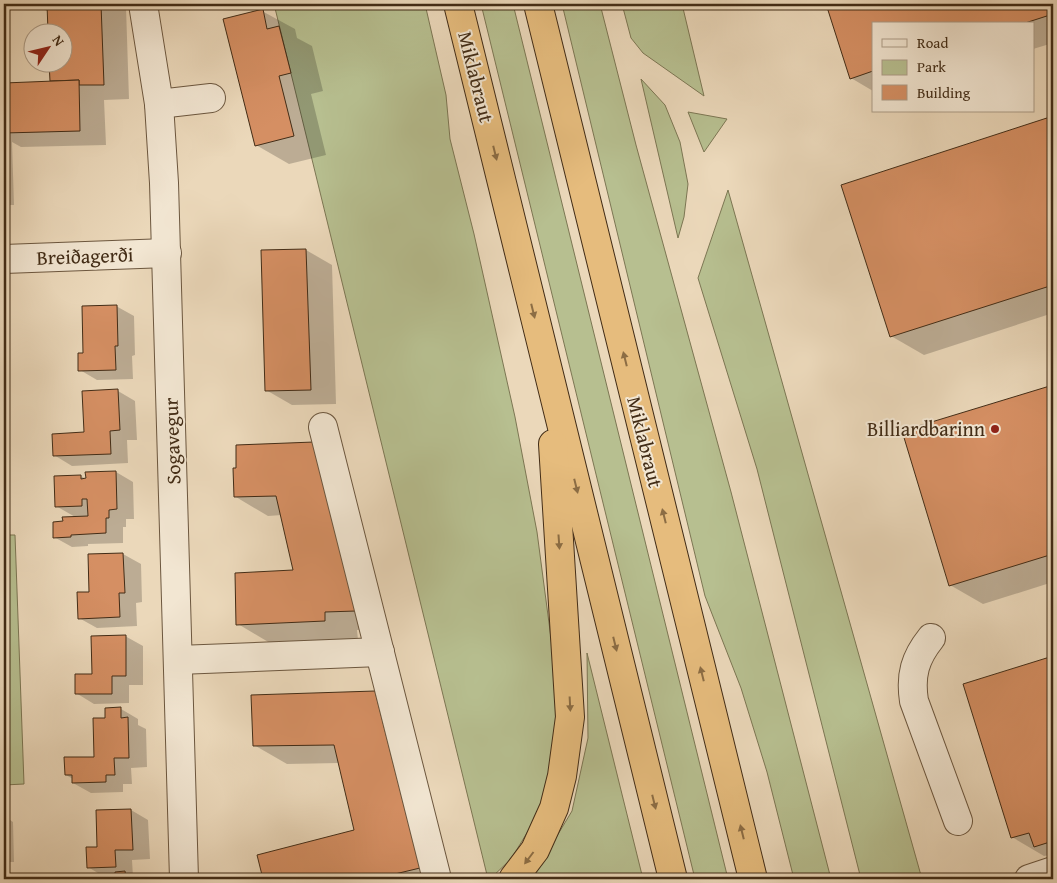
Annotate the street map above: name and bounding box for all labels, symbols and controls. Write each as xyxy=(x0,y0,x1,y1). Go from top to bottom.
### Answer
north arrow xyxy=(22,22,72,72)
legend xyxy=(872,22,1034,112)
street label: Miklabraut xyxy=(451,28,502,125)
text: N xyxy=(48,31,70,51)
text: Road xyxy=(917,32,948,53)
text: Park xyxy=(917,56,946,77)
text: Building xyxy=(917,82,971,103)
one-way arrow xyxy=(491,146,499,161)
street label: Breiðagerði xyxy=(36,239,134,272)
one-way arrow xyxy=(529,303,537,318)
one-way arrow xyxy=(621,351,629,366)
street label: Miklabraut xyxy=(620,393,671,490)
street label: Sogavegur xyxy=(155,397,188,485)
place label: Billiardbarinn xyxy=(867,414,985,443)
marker: Billiardbarinn xyxy=(989,423,1001,435)
one-way arrow xyxy=(572,478,580,493)
one-way arrow xyxy=(660,509,668,524)
one-way arrow xyxy=(556,534,564,550)
one-way arrow xyxy=(611,636,619,651)
one-way arrow xyxy=(698,667,706,682)
one-way arrow xyxy=(566,696,574,712)
one-way arrow xyxy=(650,794,658,809)
one-way arrow xyxy=(737,824,745,839)
one-way arrow xyxy=(523,851,534,864)

